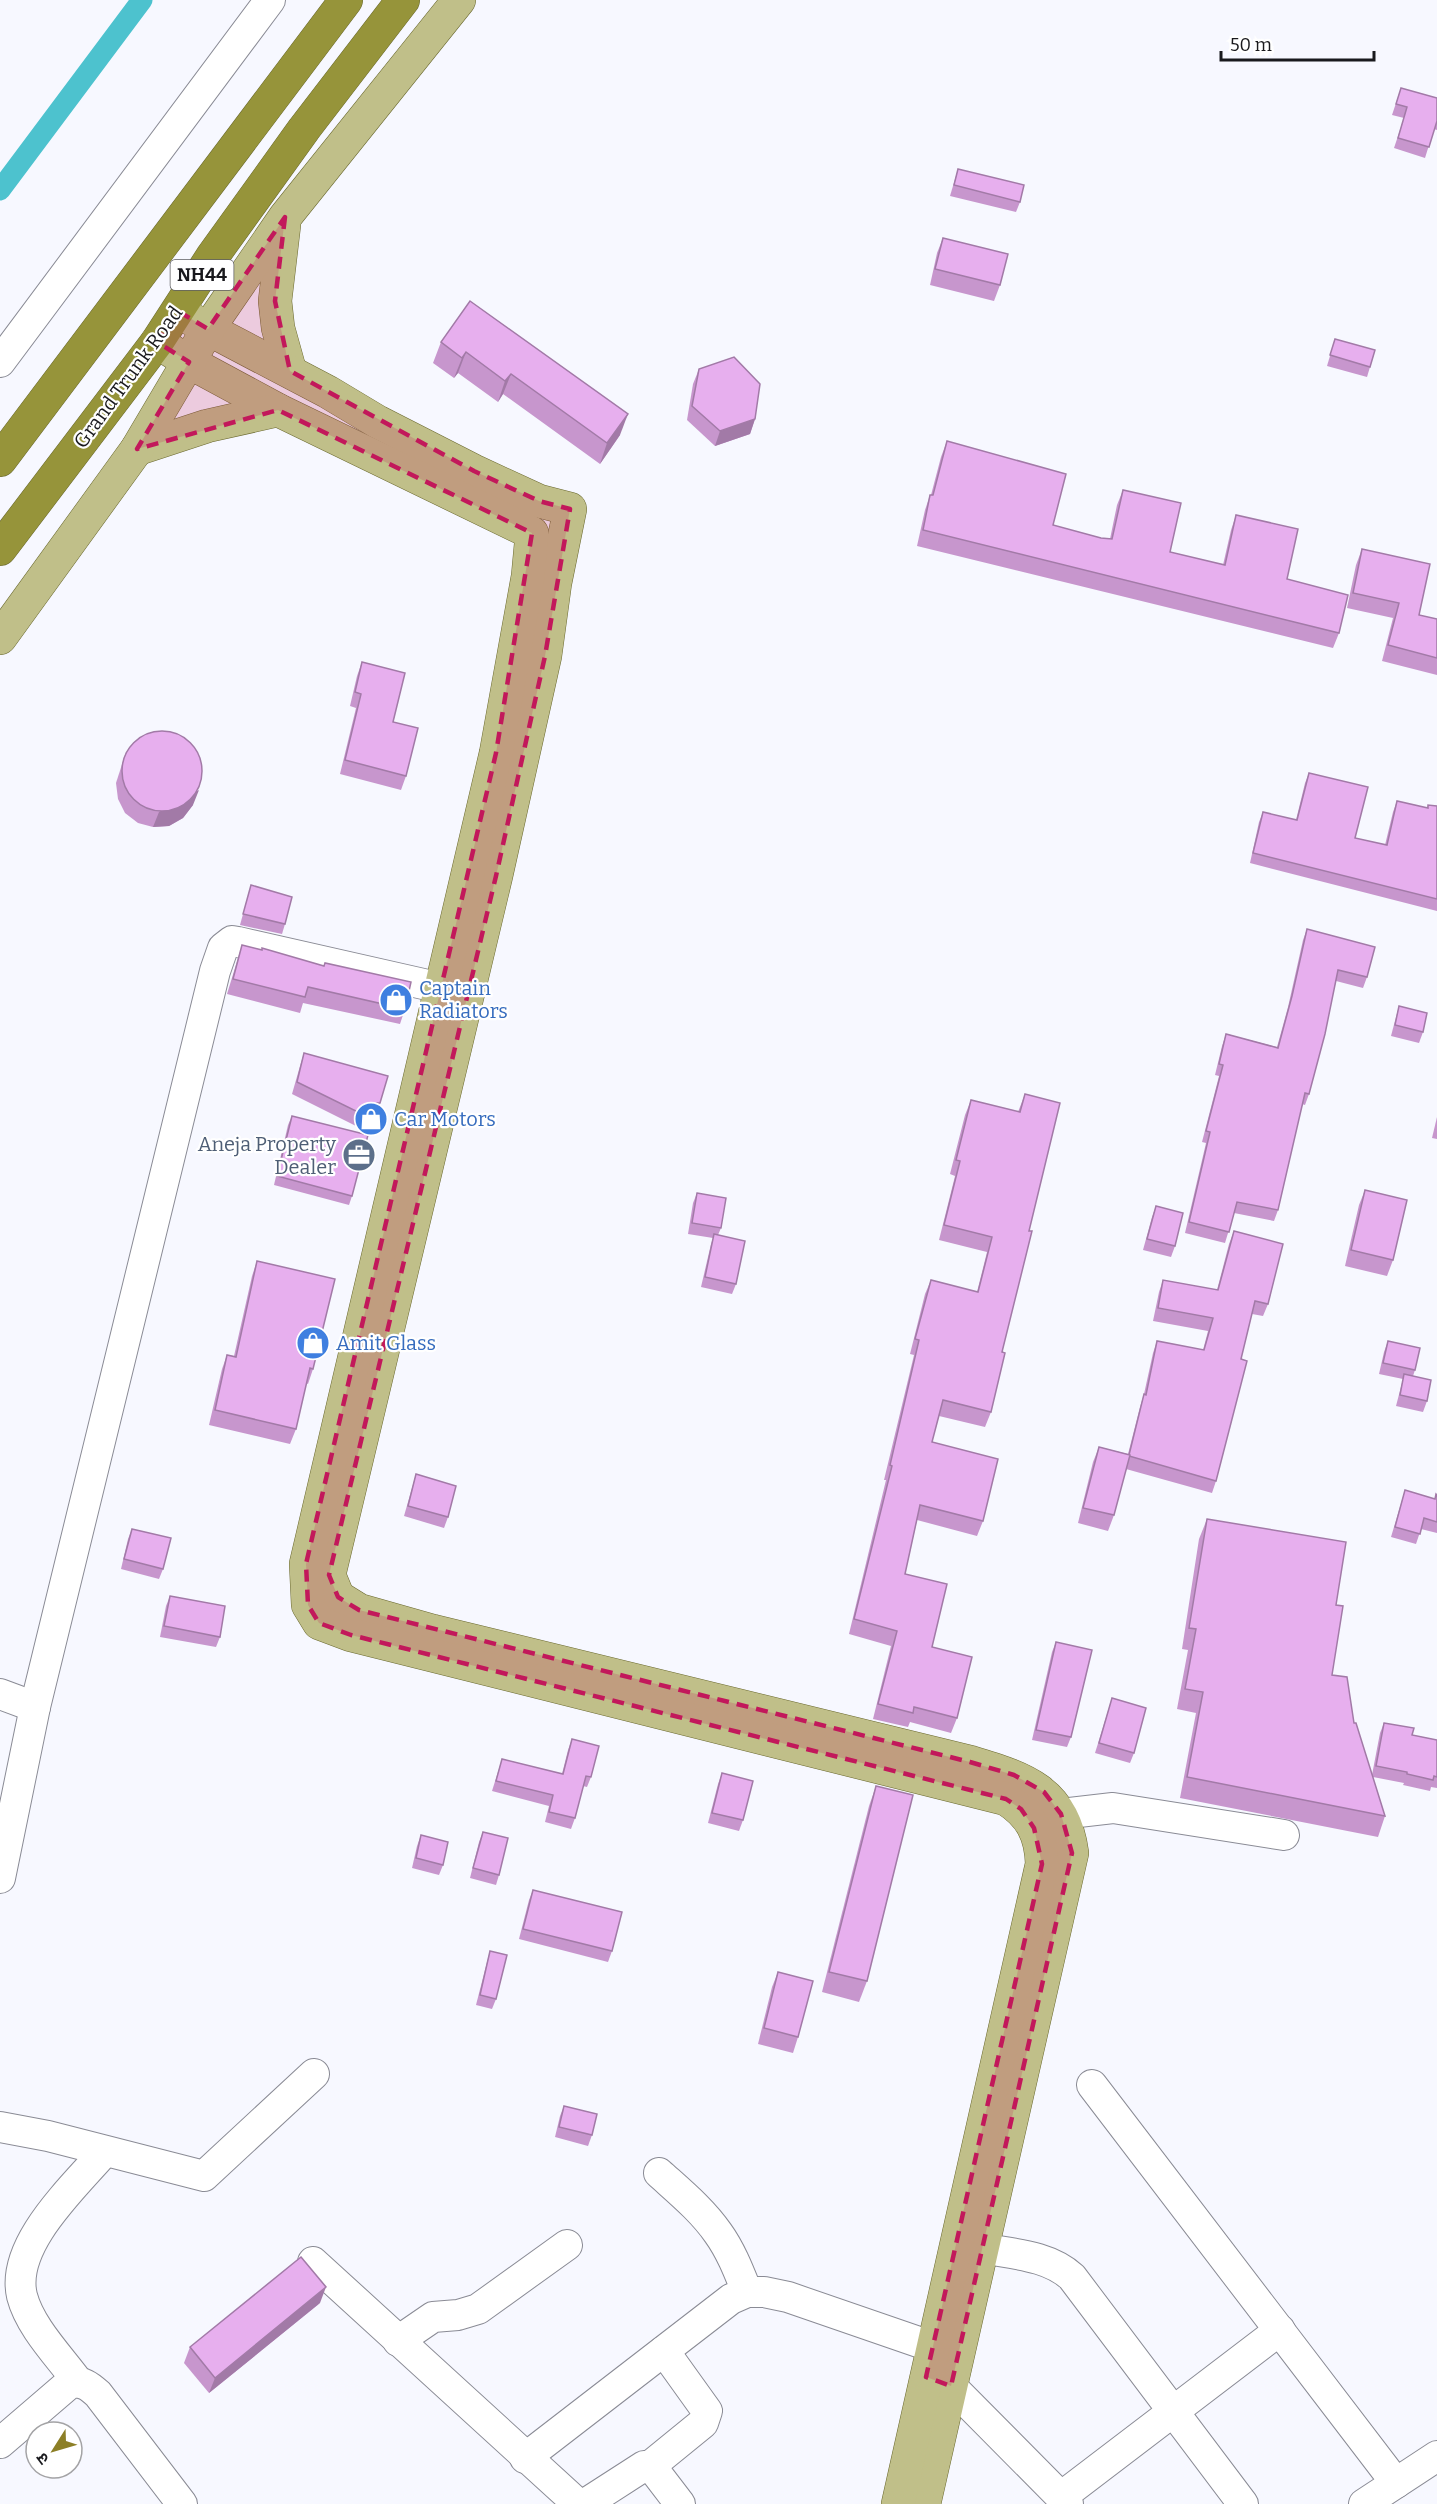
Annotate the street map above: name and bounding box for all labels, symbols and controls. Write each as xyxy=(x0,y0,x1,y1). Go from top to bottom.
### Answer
scale bar xyxy=(1221,24,1374,62)
text: 50 m xyxy=(1230,34,1272,56)
road number: NH44 xyxy=(170,260,234,290)
street label: Grand Trunk Road xyxy=(68,301,188,453)
place label: Captain Radiators xyxy=(419,976,508,1023)
shop icon: Captain Radiators xyxy=(378,982,414,1018)
shop icon: Car Motors xyxy=(353,1101,389,1137)
place label: Car Motors xyxy=(394,1107,496,1131)
place label: Aneja Property Dealer xyxy=(198,1132,336,1179)
office icon: Aneja Property Dealer xyxy=(341,1137,377,1173)
shop icon: Amit Glass xyxy=(295,1325,331,1361)
place label: Amit Glass xyxy=(336,1331,436,1355)
north arrow xyxy=(24,2420,84,2480)
text: उ xyxy=(32,2449,53,2468)

